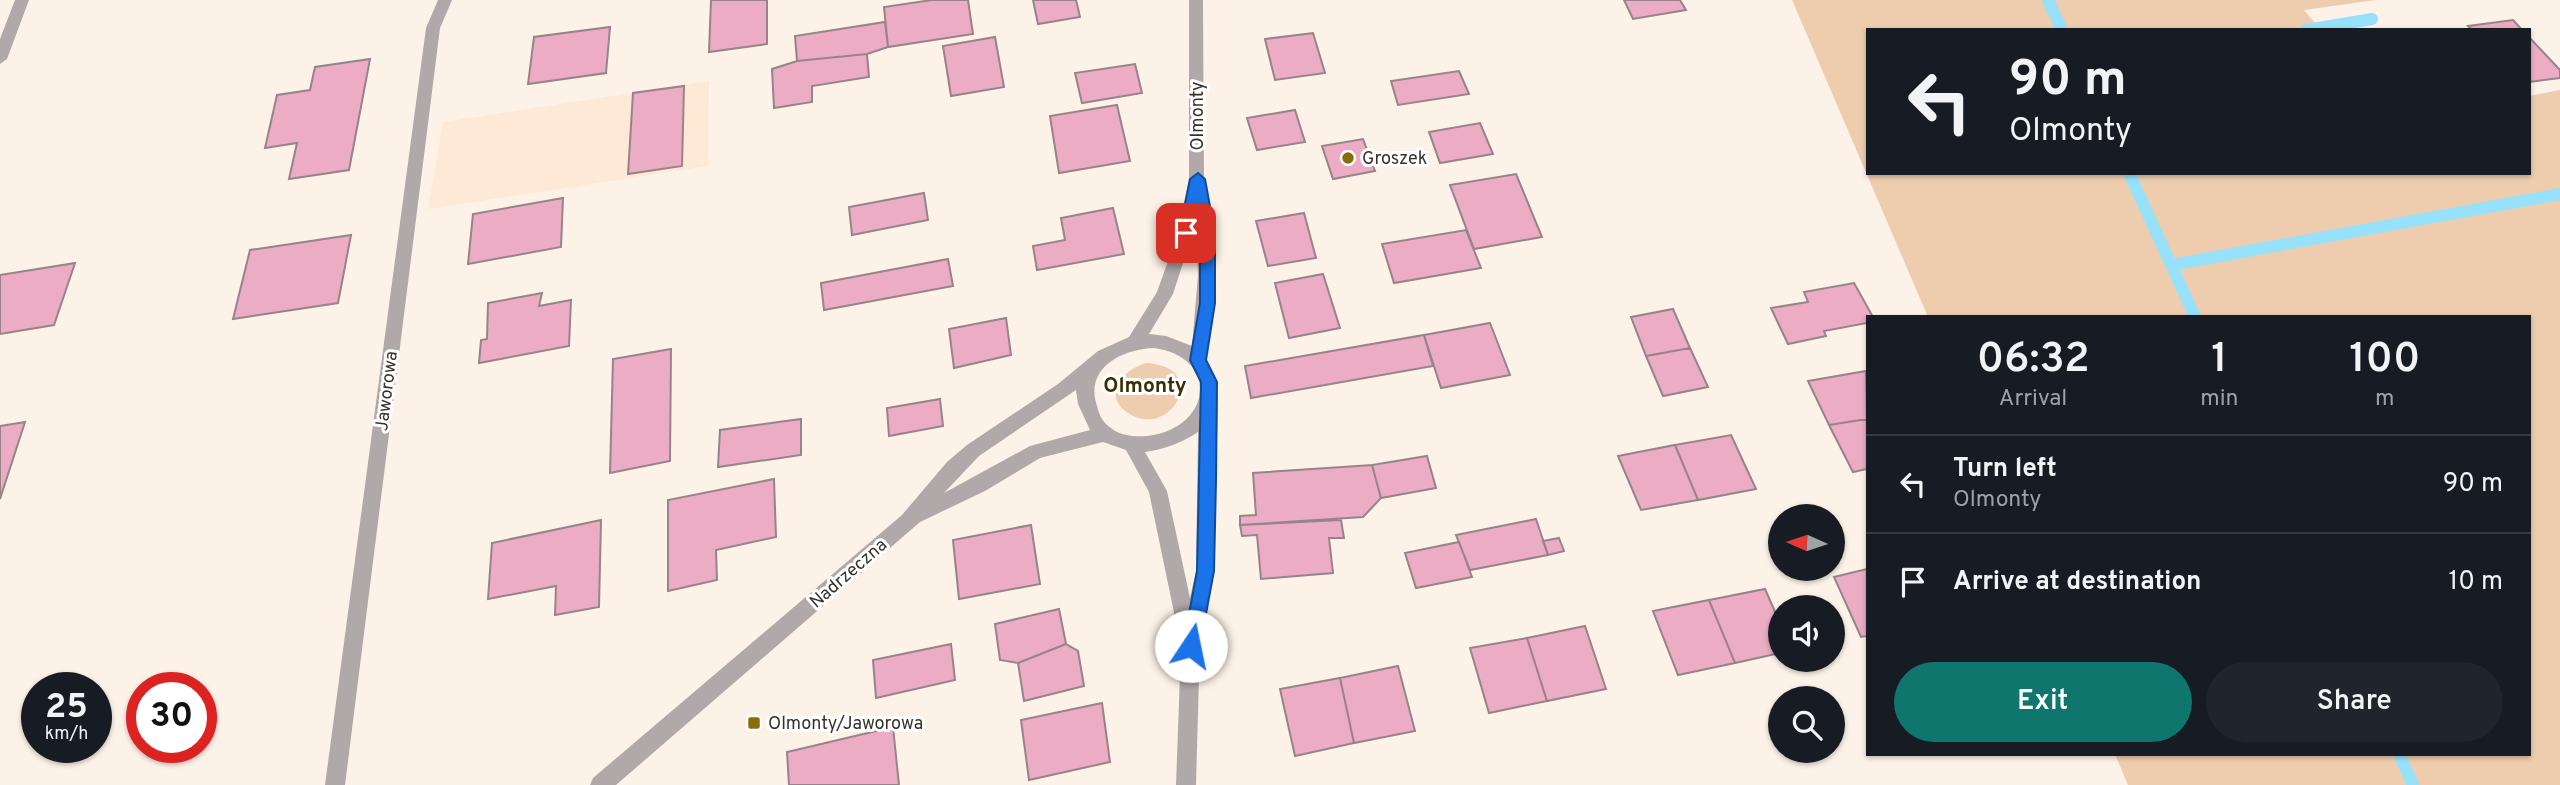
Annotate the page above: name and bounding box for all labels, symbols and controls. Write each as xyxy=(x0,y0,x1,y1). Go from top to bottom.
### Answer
text: 90 m xyxy=(2009,51,2127,113)
icon: left xyxy=(1894,56,1985,147)
street label: Olmonty xyxy=(1187,81,1210,151)
text: Olmonty xyxy=(2009,112,2132,152)
place label: Groszek xyxy=(1362,148,1427,171)
marker: Groszek xyxy=(1340,150,1356,166)
pin xyxy=(1156,203,1216,263)
icon: arrive xyxy=(1167,214,1205,252)
text: 06:32 xyxy=(1977,334,2090,387)
text: 1 xyxy=(2211,334,2228,387)
text: 100 xyxy=(2349,334,2420,387)
street label: Jaworowa xyxy=(371,350,404,432)
district label: Olmonty xyxy=(1103,373,1187,400)
text: Arrival xyxy=(1999,385,2067,414)
text: min xyxy=(2200,385,2239,414)
text: m xyxy=(2375,385,2395,414)
text: Turn left xyxy=(1953,453,2057,486)
icon: left xyxy=(1894,465,1932,503)
text: 90 m xyxy=(2443,468,2503,501)
text: Olmonty xyxy=(1953,486,2041,515)
north arrow xyxy=(1768,504,1844,581)
map controls xyxy=(1768,504,1845,763)
street label: Nadrzeczna xyxy=(805,534,893,614)
icon: arrive xyxy=(1894,563,1932,601)
text: Arrive at destination xyxy=(1953,566,2201,599)
text: 10 m xyxy=(2448,566,2503,599)
button: sound xyxy=(1768,595,1845,672)
position arrow xyxy=(1154,609,1228,683)
button: Exit xyxy=(1894,662,2192,742)
button: Share xyxy=(2206,662,2503,742)
speed limit sign: 30 xyxy=(126,672,217,763)
text: 25 xyxy=(45,686,88,730)
button: search xyxy=(1768,686,1845,763)
place label: Olmonty/Jaworowa xyxy=(768,713,923,736)
marker: Olmonty/Jaworowa xyxy=(746,715,762,731)
text: km/h xyxy=(45,723,88,746)

